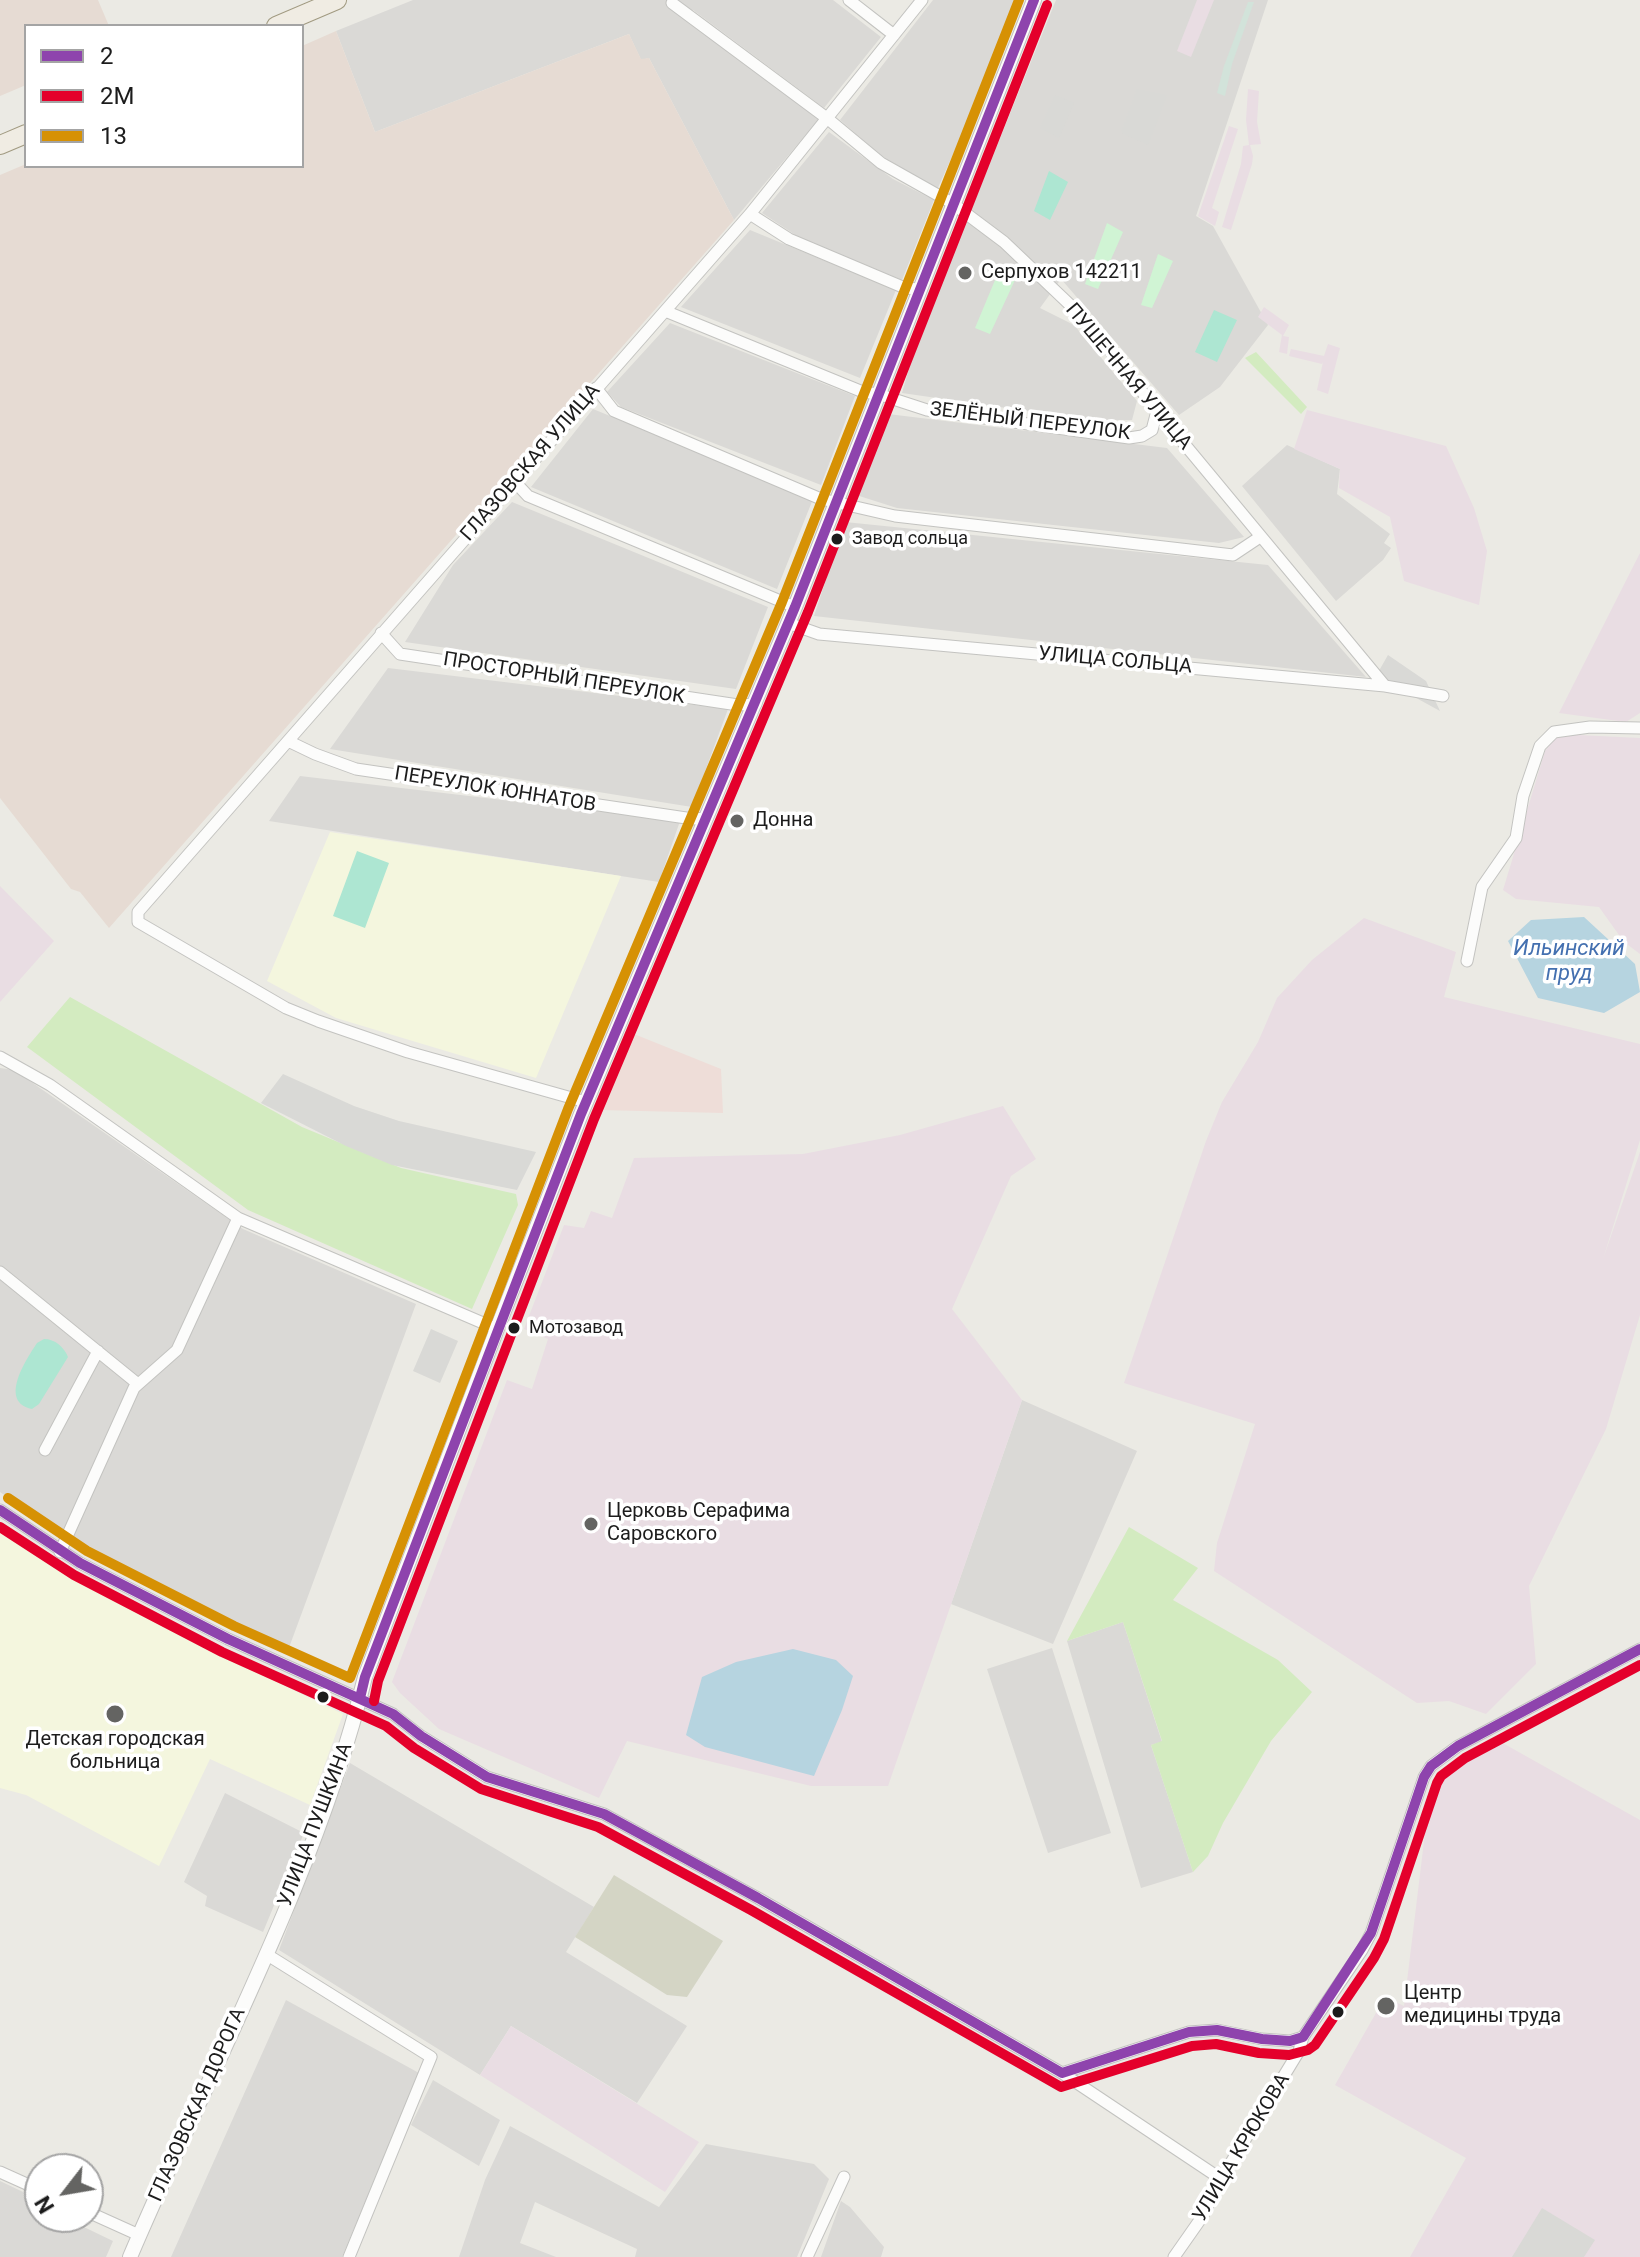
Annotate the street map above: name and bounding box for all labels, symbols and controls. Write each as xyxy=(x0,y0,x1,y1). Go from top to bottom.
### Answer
legend xyxy=(24,24,304,168)
text: 2 xyxy=(100,42,114,70)
text: 2М xyxy=(100,82,134,110)
text: 13 xyxy=(100,122,127,150)
place label: Серпухов 142211 xyxy=(981,261,1142,285)
marker: Серпухов 142211 xyxy=(956,264,974,282)
street label: ПУШЕЧНАЯ УЛИЦА xyxy=(1060,299,1196,455)
street label: ГЛАЗОВСКАЯ УЛИЦА xyxy=(456,379,606,547)
street label: ЗЕЛЁНЫЙ ПЕРЕУЛОК xyxy=(928,398,1132,446)
place label: Завод сольца xyxy=(852,528,968,550)
marker: Завод сольца xyxy=(829,531,845,547)
street label: УЛИЦА СОЛЬЦА xyxy=(1037,642,1193,680)
street label: ПРОСТОРНЫЙ ПЕРЕУЛОК xyxy=(441,648,687,710)
street label: ПЕРЕУЛОК ЮННАТОВ xyxy=(393,762,597,818)
place label: Донна xyxy=(753,809,813,833)
marker: Донна xyxy=(728,812,746,830)
water label: Ильинский пруд xyxy=(1513,936,1625,988)
place label: Мотозавод xyxy=(529,1317,623,1339)
marker: Мотозавод xyxy=(506,1320,522,1336)
place label: Церковь Серафима Саровского xyxy=(607,1500,790,1547)
marker: Церковь Серафима Саровского xyxy=(582,1515,600,1533)
unlabelled marker xyxy=(315,1689,331,1705)
marker: Детская городская больница xyxy=(104,1703,126,1725)
place label: Детская городская больница xyxy=(25,1728,205,1775)
street label: УЛИЦА ПУШКИНА xyxy=(274,1740,358,1910)
place label: Центр медицины труда xyxy=(1404,1982,1561,2029)
marker: Центр медицины труда xyxy=(1375,1995,1397,2017)
street label: ГЛАЗОВСКАЯ ДОРОГА xyxy=(144,2004,252,2206)
unlabelled marker xyxy=(1330,2004,1346,2020)
street label: УЛИЦА КРЮКОВА xyxy=(1188,2070,1296,2226)
north arrow xyxy=(24,2153,104,2233)
text: N xyxy=(30,2191,59,2218)

